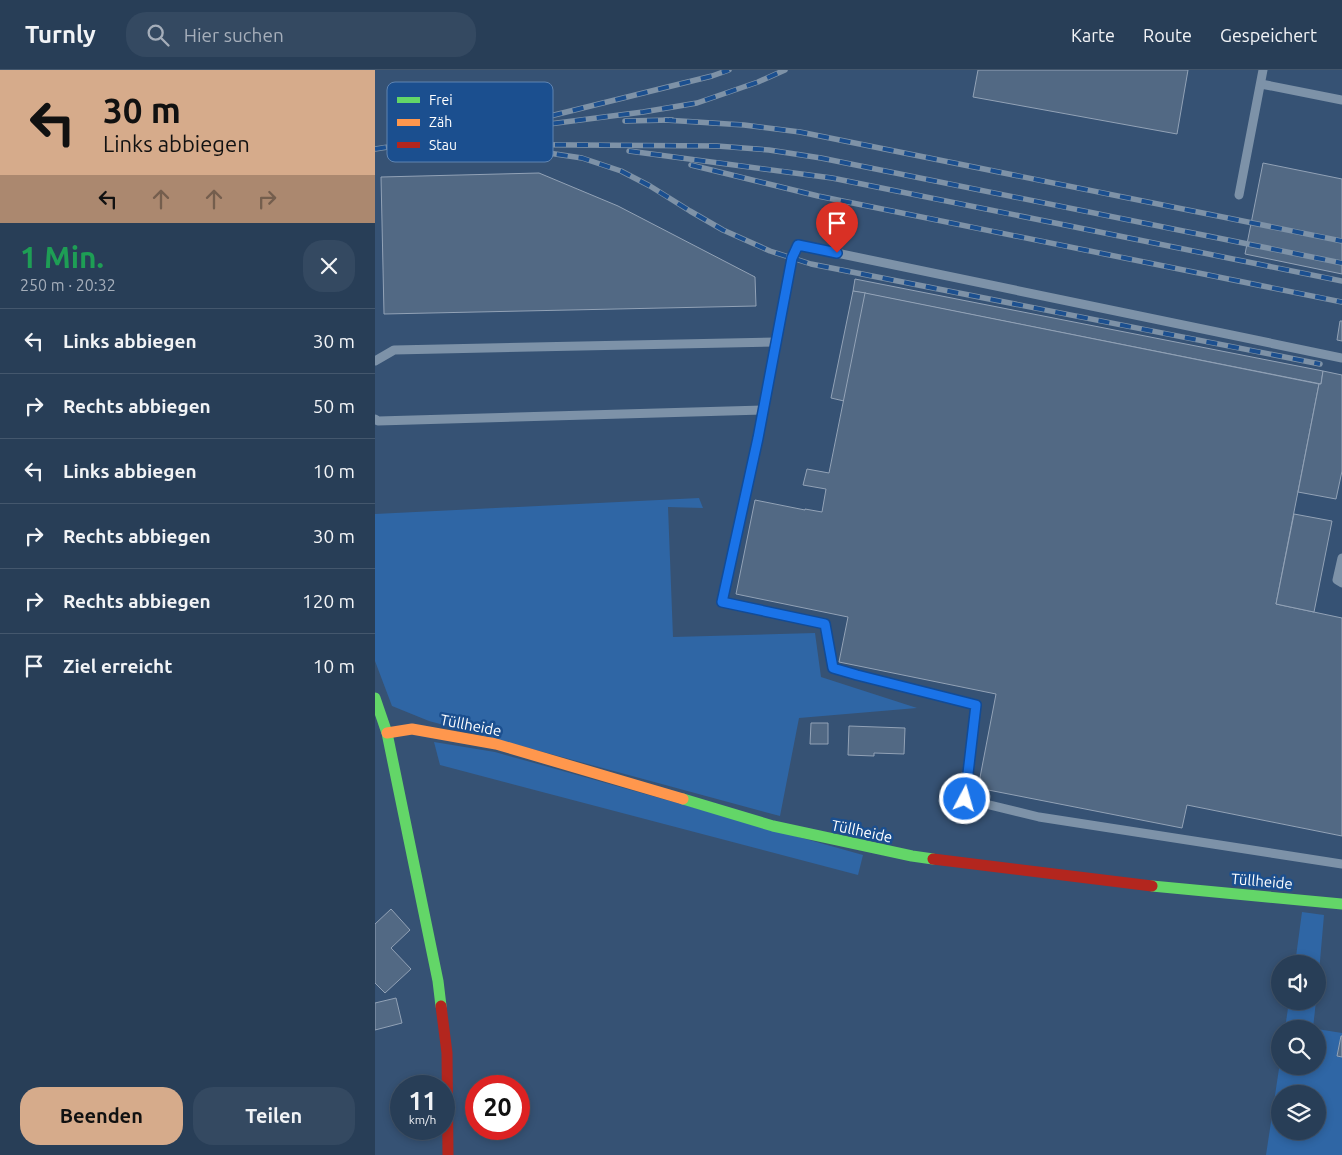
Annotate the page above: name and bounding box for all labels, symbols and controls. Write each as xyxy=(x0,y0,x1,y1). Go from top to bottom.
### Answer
search box xyxy=(126,12,476,57)
text: Turnly xyxy=(25,21,96,48)
icon: search xyxy=(144,21,172,49)
text: Hier suchen xyxy=(184,24,284,46)
text: Karte xyxy=(1071,25,1115,45)
text: Route xyxy=(1143,25,1192,45)
text: Gespeichert xyxy=(1220,25,1317,45)
legend xyxy=(387,82,553,162)
icon: left xyxy=(20,90,85,155)
text: 30 m xyxy=(103,90,181,130)
text: Frei xyxy=(429,92,453,108)
text: Zäh xyxy=(429,114,452,130)
text: Links abbiegen xyxy=(103,131,250,156)
text: Stau xyxy=(429,137,457,153)
icon: left xyxy=(94,185,122,213)
icon: ahead xyxy=(147,185,175,213)
icon: ahead xyxy=(200,185,228,213)
icon: right xyxy=(253,185,281,213)
pin xyxy=(816,202,858,253)
icon: arrive xyxy=(823,209,851,237)
text: 1 Min. xyxy=(20,240,104,274)
button: close xyxy=(303,240,355,292)
text: 250 m · 20:32 xyxy=(20,276,116,294)
icon: left xyxy=(20,327,48,355)
text: Links abbiegen xyxy=(63,330,197,352)
text: 30 m xyxy=(313,330,355,352)
icon: right xyxy=(20,392,48,420)
text: Rechts abbiegen xyxy=(63,395,211,417)
text: 50 m xyxy=(313,395,355,417)
icon: left xyxy=(20,457,48,485)
text: Links abbiegen xyxy=(63,460,197,482)
text: 10 m xyxy=(313,460,355,482)
icon: right xyxy=(20,522,48,550)
text: Rechts abbiegen xyxy=(63,525,211,547)
text: 30 m xyxy=(313,525,355,547)
icon: right xyxy=(20,587,48,615)
text: Rechts abbiegen xyxy=(63,590,211,612)
text: 120 m xyxy=(302,590,355,612)
icon: arrive xyxy=(20,652,48,680)
text: Ziel erreicht xyxy=(63,655,172,677)
text: 10 m xyxy=(313,655,355,677)
street label: Tüllheide xyxy=(439,711,503,739)
position arrow xyxy=(938,772,990,824)
street label: Tüllheide xyxy=(830,816,894,846)
street label: Tüllheide xyxy=(1230,870,1294,892)
map controls xyxy=(1271,955,1326,1140)
button: sound xyxy=(1271,955,1326,1010)
button: search xyxy=(1271,1020,1326,1075)
speed limit sign: 20 xyxy=(465,1075,530,1140)
button: layers xyxy=(1271,1085,1326,1140)
button: Beenden xyxy=(20,1087,183,1145)
button: Teilen xyxy=(193,1087,355,1145)
text: 11 xyxy=(408,1087,437,1115)
text: km/h xyxy=(409,1113,436,1126)

